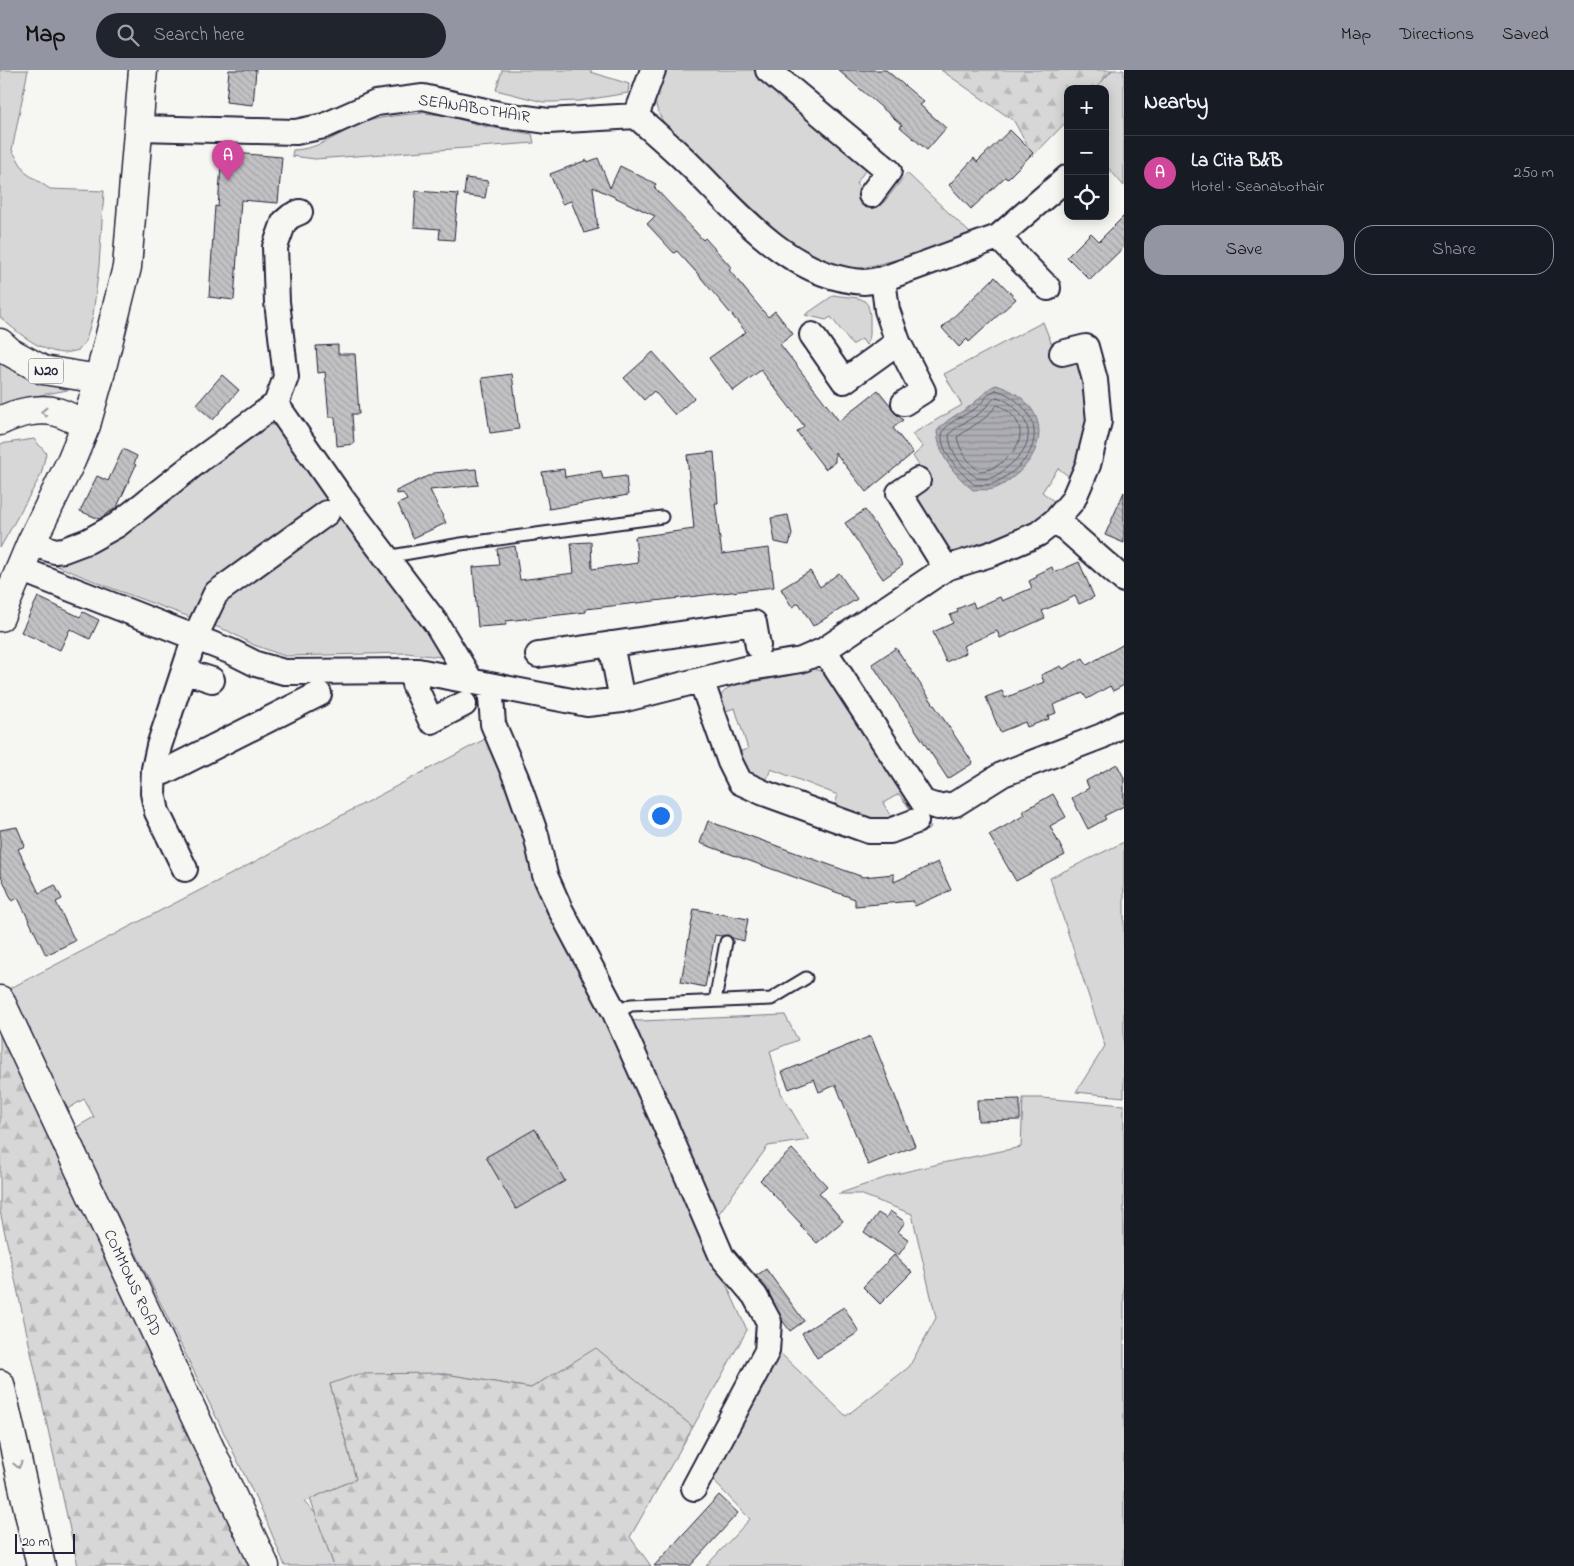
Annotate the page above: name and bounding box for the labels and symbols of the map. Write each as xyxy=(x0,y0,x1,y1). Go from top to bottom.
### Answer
street label: SEANABOTHAIR xyxy=(416,88,532,130)
pin: A xyxy=(212,140,244,181)
road number: N20 xyxy=(28,358,64,384)
one-way arrow xyxy=(39,407,47,417)
your location xyxy=(648,803,674,829)
street label: COMMONS ROAD xyxy=(97,1226,167,1340)
one-way arrow xyxy=(12,1461,23,1470)
scale bar xyxy=(15,1531,75,1554)

